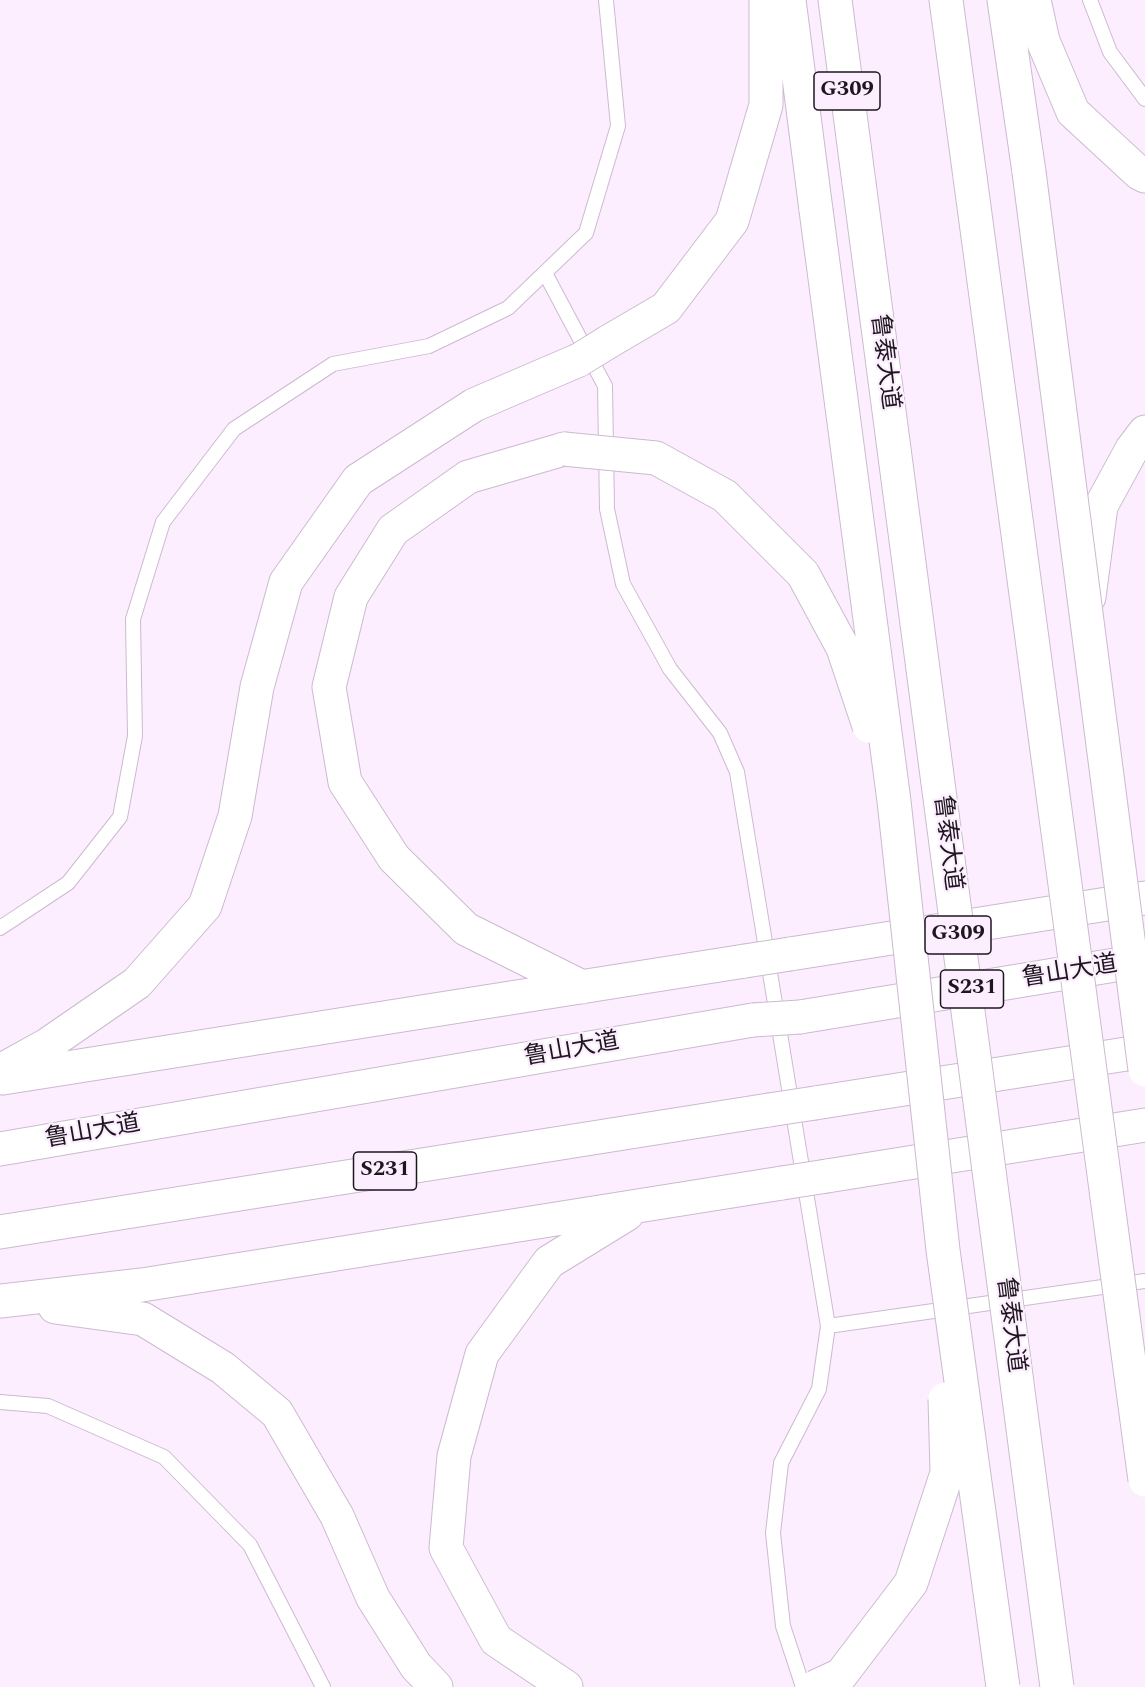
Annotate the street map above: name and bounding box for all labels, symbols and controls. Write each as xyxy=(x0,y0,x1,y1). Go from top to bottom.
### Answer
road number: G309 xyxy=(814,72,880,110)
street label: 鲁泰大道 xyxy=(863,313,903,411)
street label: 鲁泰大道 xyxy=(926,794,966,892)
road number: G309 xyxy=(925,916,991,954)
street label: 鲁山大道 xyxy=(1020,951,1120,995)
road number: S231 xyxy=(940,970,1004,1008)
street label: 鲁山大道 xyxy=(522,1028,622,1074)
street label: 鲁山大道 xyxy=(43,1110,143,1156)
road number: S231 xyxy=(354,1152,416,1190)
street label: 鲁泰大道 xyxy=(989,1276,1029,1374)

